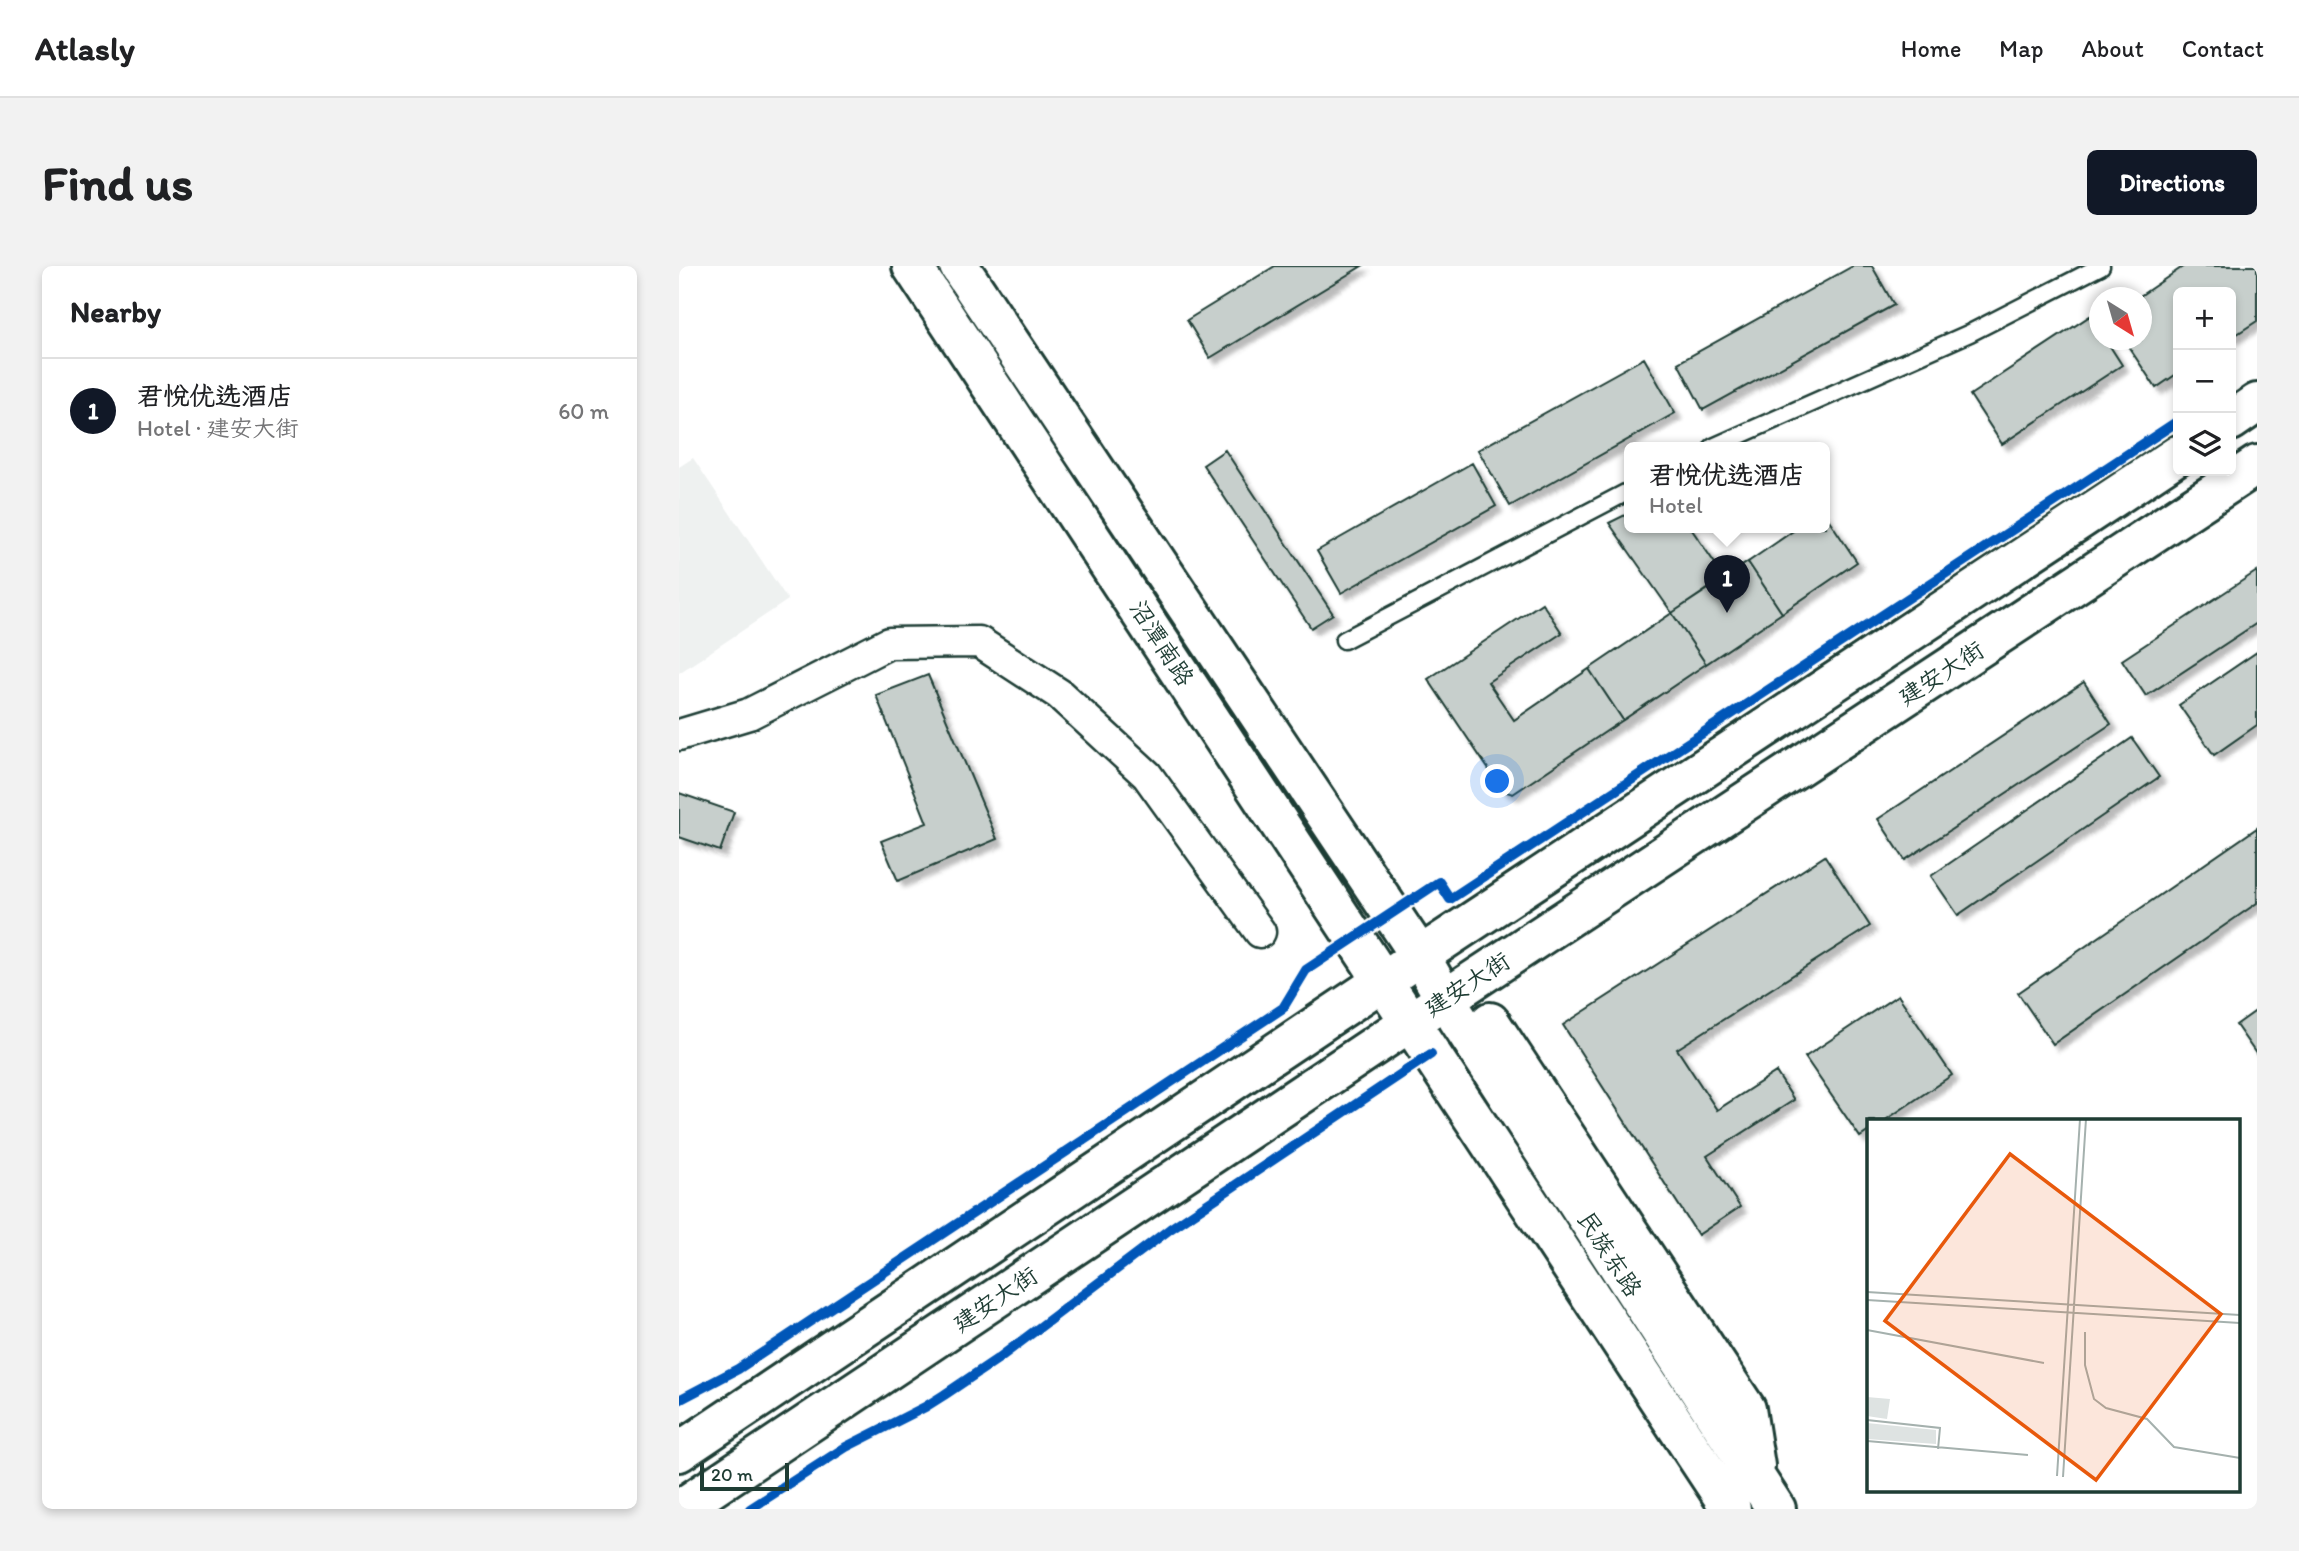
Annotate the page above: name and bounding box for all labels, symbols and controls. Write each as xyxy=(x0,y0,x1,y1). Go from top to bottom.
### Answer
text: Atlasly xyxy=(35,29,135,68)
text: Home xyxy=(1901,34,1961,63)
text: Map xyxy=(1999,34,2043,63)
text: About xyxy=(2081,34,2144,63)
text: Contact xyxy=(2182,34,2264,63)
button: Directions xyxy=(2087,150,2257,215)
text: Find us xyxy=(42,153,193,212)
north arrow xyxy=(2089,287,2152,350)
map controls xyxy=(2173,287,2236,476)
button: + xyxy=(2173,287,2236,350)
text: Nearby xyxy=(70,293,161,330)
button: − xyxy=(2173,350,2236,413)
text: 君悦优选酒店 xyxy=(137,380,293,412)
text: 1 xyxy=(88,397,98,425)
text: 60 m xyxy=(558,397,609,425)
button: layers xyxy=(2173,413,2236,476)
text: Hotel · 建安大街 xyxy=(137,414,299,442)
popup xyxy=(1624,442,1830,533)
text: 君悦优选酒店 xyxy=(1649,459,1805,491)
text: Hotel xyxy=(1649,491,1703,519)
pin: 1 xyxy=(1704,555,1750,613)
street label: 沼潭南路 xyxy=(1124,595,1200,691)
street label: 建安大街 xyxy=(1893,635,1989,711)
your location xyxy=(1480,764,1514,798)
street label: 建安大街 xyxy=(1419,946,1515,1022)
inset map xyxy=(1867,1119,2239,1492)
street label: 民族东路 xyxy=(1572,1206,1648,1302)
street label: 建安大街 xyxy=(947,1260,1043,1338)
scale bar xyxy=(700,1460,789,1492)
text: 20 m xyxy=(711,1463,753,1486)

